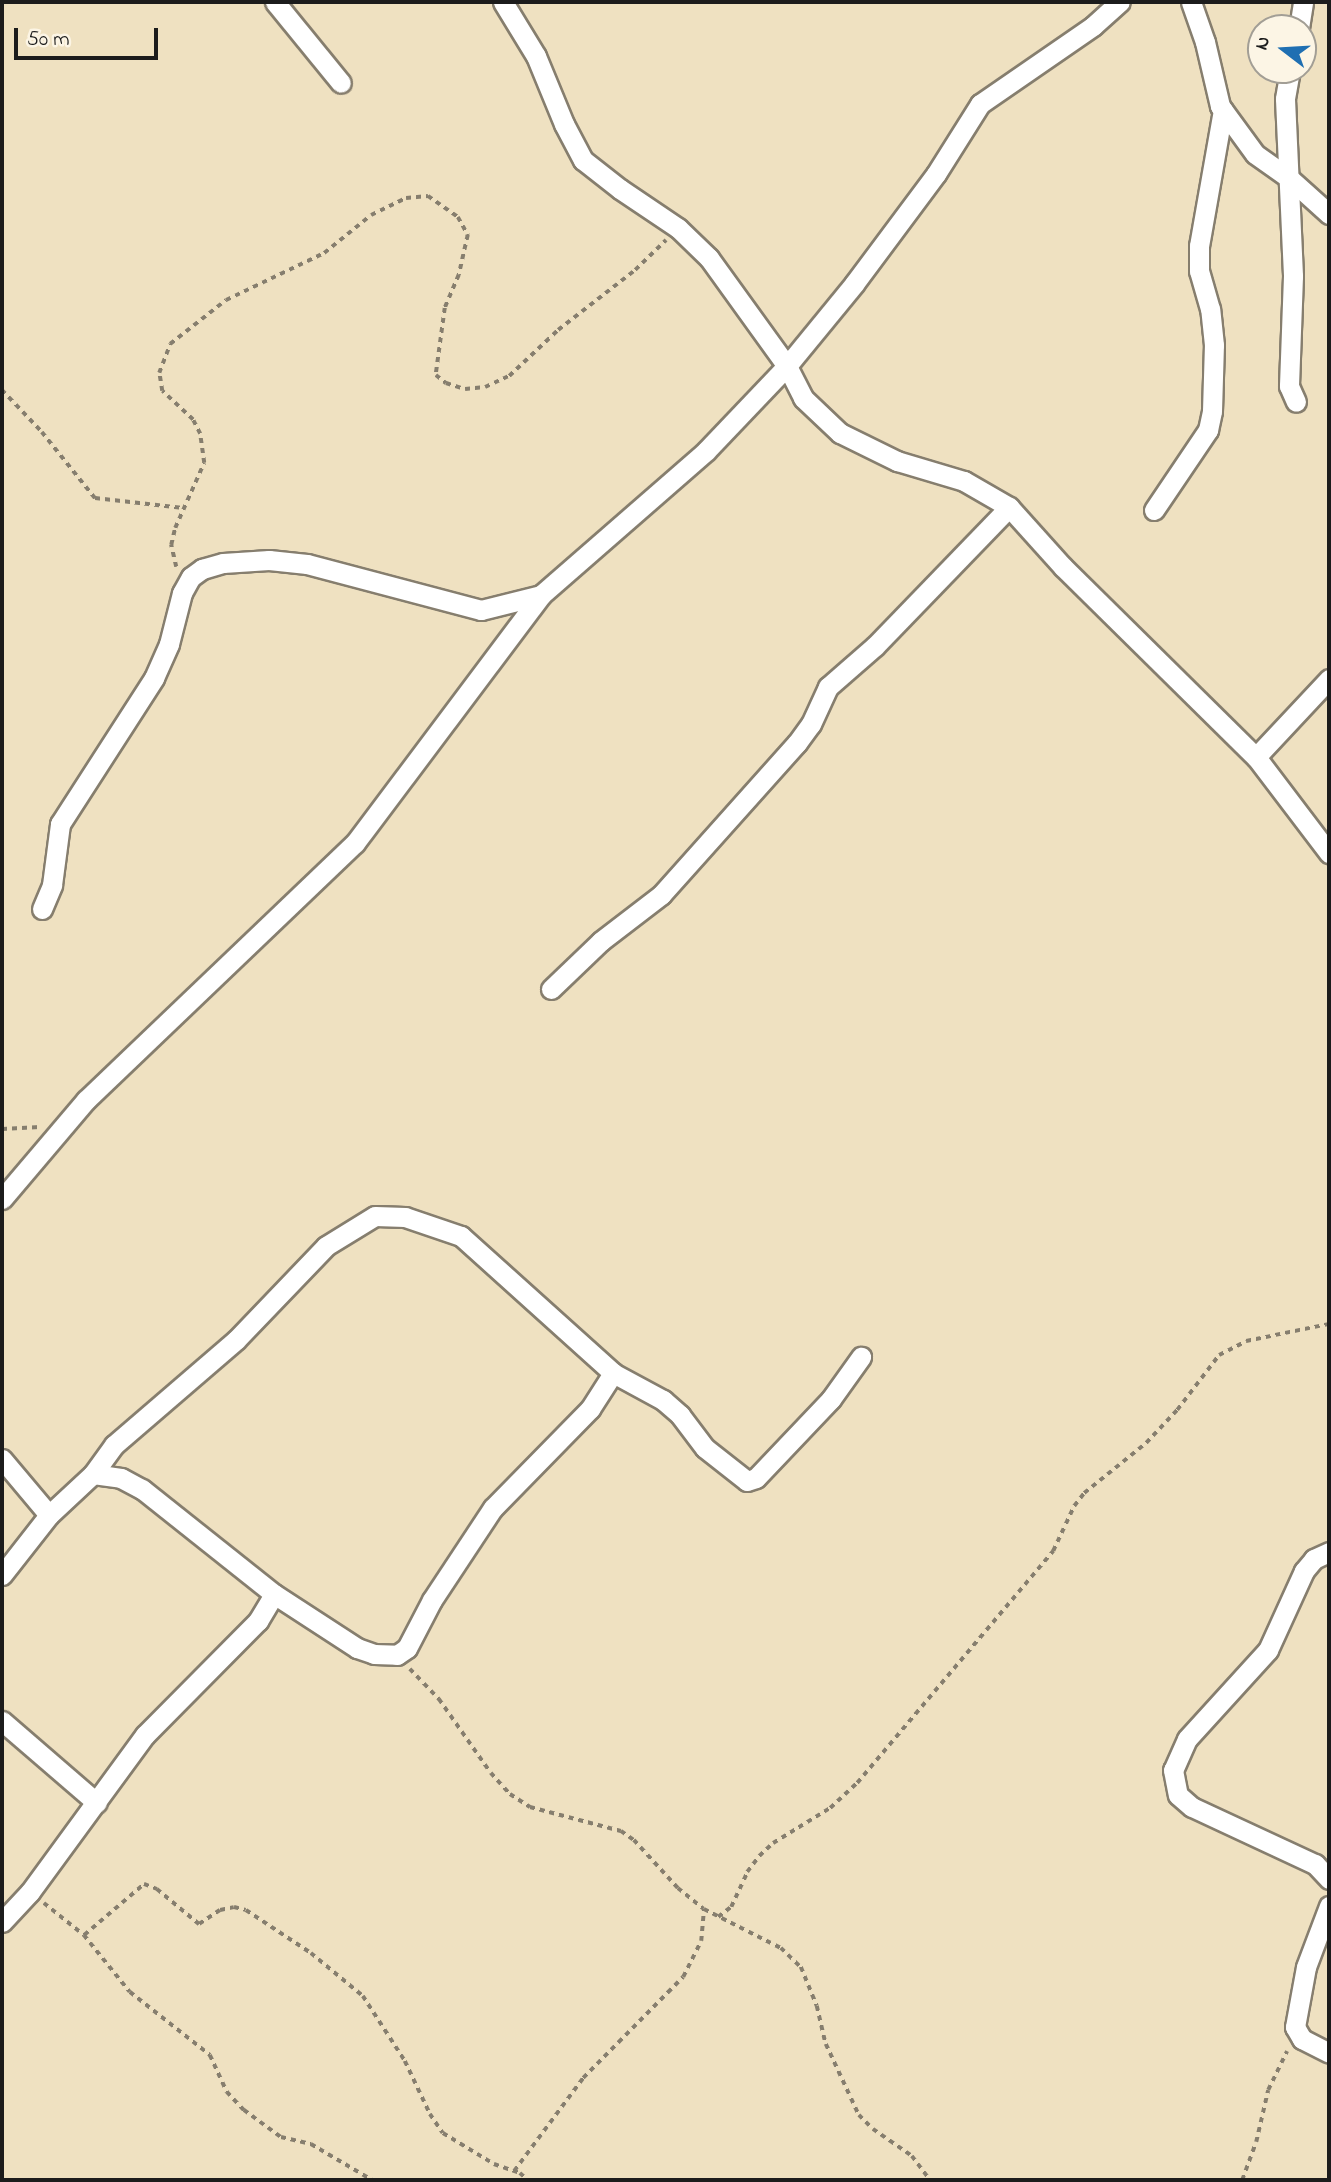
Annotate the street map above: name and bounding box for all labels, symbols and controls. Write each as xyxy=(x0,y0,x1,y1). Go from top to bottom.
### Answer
scale bar xyxy=(18,14,161,58)
north arrow xyxy=(1247,14,1317,84)
text: 50 m xyxy=(27,25,70,55)
text: N xyxy=(1249,33,1278,53)

